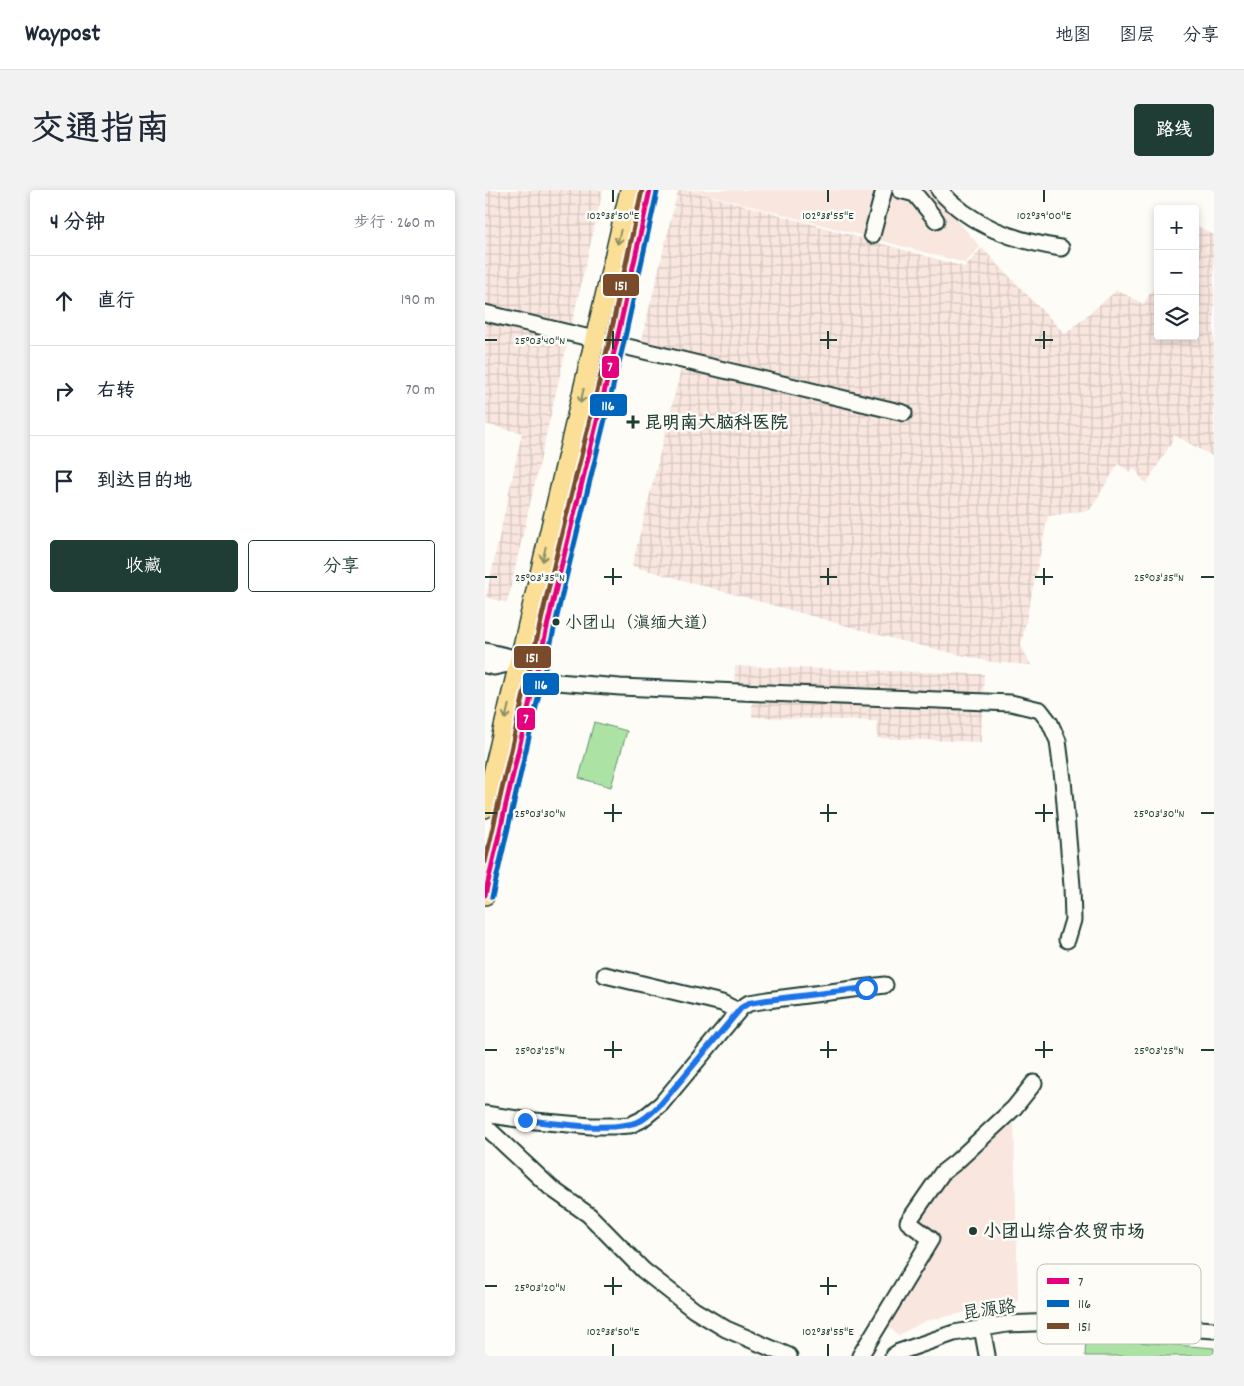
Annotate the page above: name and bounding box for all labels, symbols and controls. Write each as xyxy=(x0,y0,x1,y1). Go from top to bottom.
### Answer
text: Waypost xyxy=(25,18,100,52)
text: 地图 xyxy=(1055,24,1091,49)
text: 图层 xyxy=(1119,24,1155,49)
text: 分享 xyxy=(1183,24,1219,49)
button: 路线 xyxy=(1134,104,1214,156)
text: 交通指南 xyxy=(30,107,170,157)
map controls xyxy=(1154,205,1199,340)
button: + xyxy=(1154,205,1199,250)
text: 102°38'50"E xyxy=(587,208,640,225)
text: 102°38'55"E xyxy=(802,208,854,225)
text: 102°39'00"E xyxy=(1017,208,1072,225)
text: 4 分钟 xyxy=(50,209,106,239)
text: 步行 · 260 m xyxy=(354,212,435,235)
one-way arrow xyxy=(614,229,623,245)
button: − xyxy=(1154,250,1199,295)
line badge: 151 xyxy=(602,273,640,297)
text: 151 xyxy=(615,277,627,297)
icon: ahead xyxy=(50,287,78,315)
text: 直行 xyxy=(97,289,135,316)
text: 190 m xyxy=(401,289,435,312)
button: layers xyxy=(1154,295,1199,340)
text: 25°03'40"N xyxy=(515,333,565,350)
line badge: 7 xyxy=(601,355,620,379)
text: 7 xyxy=(607,358,613,378)
icon: right xyxy=(50,377,78,405)
text: 右转 xyxy=(97,379,135,406)
text: 70 m xyxy=(405,379,435,402)
one-way arrow xyxy=(577,387,586,403)
line badge: 116 xyxy=(589,393,628,417)
text: 116 xyxy=(602,397,615,417)
place label: 昆明南大脑科医院 xyxy=(644,412,788,437)
marker: 昆明南大脑科医院 xyxy=(626,415,640,429)
icon: arrive xyxy=(50,467,78,495)
text: 到达目的地 xyxy=(97,469,192,496)
button: 收藏 xyxy=(50,540,238,592)
button: 分享 xyxy=(248,540,435,592)
one-way arrow xyxy=(539,545,548,561)
text: 25°03'35"N xyxy=(515,570,565,587)
text: 25°03'35"N xyxy=(1134,570,1184,587)
place label: 小团山（滇缅大道） xyxy=(565,613,718,637)
marker: 小团山（滇缅大道） xyxy=(551,617,561,627)
line badge: 151 xyxy=(513,645,552,669)
text: 151 xyxy=(526,649,538,669)
line badge: 116 xyxy=(522,672,560,696)
text: 116 xyxy=(535,676,548,696)
one-way arrow xyxy=(502,703,511,719)
line badge: 7 xyxy=(516,707,536,731)
text: 7 xyxy=(523,710,529,730)
text: 25°03'30"N xyxy=(515,806,566,823)
text: 25°03'30"N xyxy=(1134,806,1185,823)
route start xyxy=(855,977,878,1000)
text: 25°03'25"N xyxy=(515,1043,565,1060)
text: 25°03'25"N xyxy=(1134,1043,1184,1060)
route end xyxy=(514,1109,537,1132)
place label: 小团山综合农贸市场 xyxy=(983,1221,1145,1246)
marker: 小团山综合农贸市场 xyxy=(967,1225,979,1237)
legend xyxy=(1037,1264,1201,1344)
text: 7 xyxy=(1078,1273,1083,1293)
text: 25°03'20"N xyxy=(515,1280,566,1297)
street label: 昆源路 xyxy=(961,1295,1018,1328)
text: 116 xyxy=(1078,1295,1091,1315)
text: 151 xyxy=(1078,1318,1091,1338)
text: 102°38'50"E xyxy=(587,1324,640,1341)
text: 102°38'55"E xyxy=(802,1324,854,1341)

